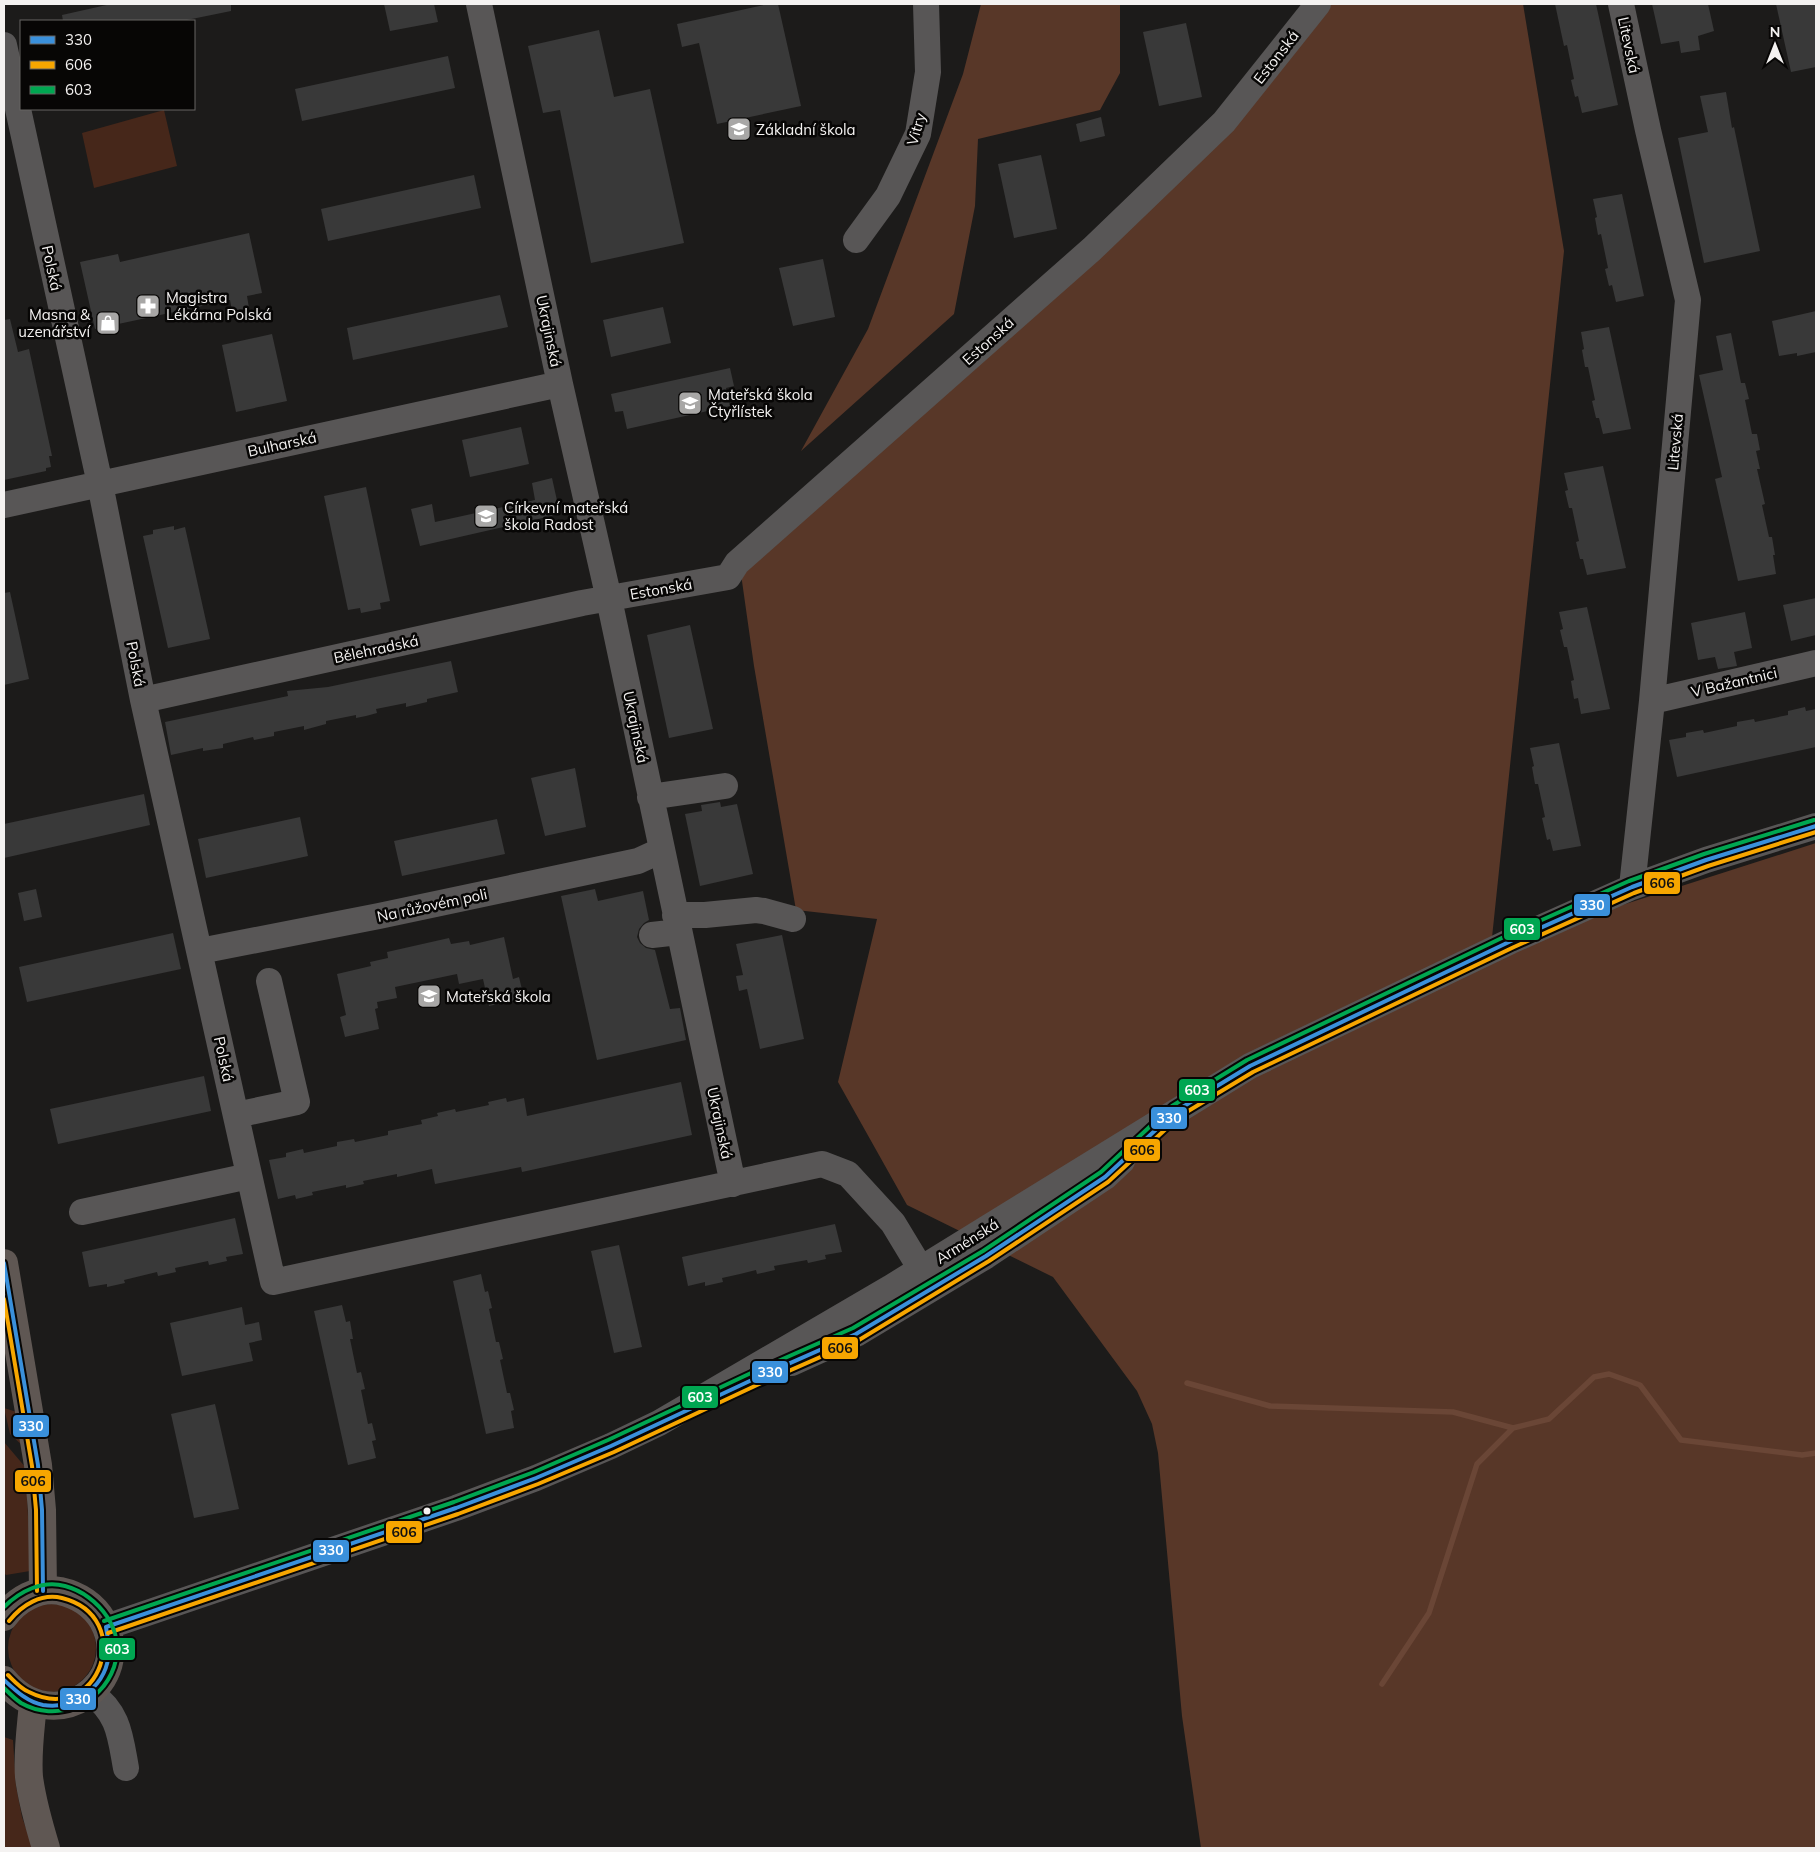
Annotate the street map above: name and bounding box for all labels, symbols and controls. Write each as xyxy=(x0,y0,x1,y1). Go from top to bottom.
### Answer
street label: Litevská xyxy=(1614,15,1644,75)
legend xyxy=(20,20,195,110)
north arrow xyxy=(1750,20,1800,70)
text: N xyxy=(1770,23,1780,41)
street label: Estonská xyxy=(1249,26,1303,88)
text: 330 xyxy=(65,30,92,49)
text: 606 xyxy=(65,55,92,74)
text: 603 xyxy=(65,80,92,99)
street label: Vitry xyxy=(902,110,930,148)
school or university icon: Základní škola xyxy=(726,116,752,142)
place label: Základní škola xyxy=(756,120,856,139)
street label: Polská xyxy=(38,244,66,292)
place label: Magistra Lékárna Polská xyxy=(166,288,272,324)
pharmacy icon: Magistra Lékárna Polská xyxy=(135,293,161,319)
street label: Ukrajinská xyxy=(532,293,566,369)
place label: Masna & uzenářství xyxy=(18,305,91,341)
shop icon: Masna & uzenářství xyxy=(95,310,121,336)
street label: Estonská xyxy=(958,313,1018,369)
place label: Mateřská škola Čtyřlístek xyxy=(708,385,813,421)
school or university icon: Mateřská škola Čtyřlístek xyxy=(677,390,703,416)
street label: Litevská xyxy=(1663,413,1687,471)
street label: Bulharská xyxy=(246,427,318,461)
place label: Církevní mateřská škola Radost xyxy=(504,498,628,534)
school or university icon: Církevní mateřská škola Radost xyxy=(473,503,499,529)
street label: Estonská xyxy=(628,574,694,604)
street label: Bělehradská xyxy=(332,631,420,667)
street label: Polská xyxy=(122,640,150,688)
street label: V Bažantnici xyxy=(1689,663,1779,701)
street label: Ukrajinská xyxy=(619,689,653,765)
line badge: 606 xyxy=(1643,871,1681,895)
text: 606 xyxy=(1649,874,1675,892)
street label: Na růžovém poli xyxy=(375,884,489,926)
line badge: 330 xyxy=(1573,893,1611,917)
text: 330 xyxy=(1579,896,1605,914)
line badge: 603 xyxy=(1503,917,1541,941)
text: 603 xyxy=(1509,920,1535,938)
school or university icon: Mateřská škola xyxy=(416,983,442,1009)
place label: Mateřská škola xyxy=(446,987,551,1006)
street label: Polská xyxy=(210,1035,238,1083)
line badge: 603 xyxy=(1178,1078,1216,1102)
text: 603 xyxy=(1184,1081,1210,1099)
street label: Ukrajinská xyxy=(703,1085,737,1161)
line badge: 330 xyxy=(1150,1106,1188,1130)
text: 330 xyxy=(1156,1109,1182,1127)
line badge: 606 xyxy=(1123,1138,1161,1162)
text: 606 xyxy=(1129,1141,1155,1159)
street label: Arménská xyxy=(932,1214,1002,1268)
line badge: 606 xyxy=(821,1336,859,1360)
text: 606 xyxy=(827,1339,853,1357)
line badge: 330 xyxy=(751,1360,789,1384)
text: 330 xyxy=(757,1363,783,1381)
line badge: 603 xyxy=(681,1385,719,1409)
text: 603 xyxy=(687,1388,713,1406)
line badge: 330 xyxy=(12,1414,50,1438)
text: 330 xyxy=(18,1417,44,1435)
line badge: 606 xyxy=(14,1469,52,1493)
text: 606 xyxy=(20,1472,46,1490)
unlabelled marker xyxy=(422,1506,432,1516)
line badge: 606 xyxy=(385,1520,423,1544)
text: 606 xyxy=(391,1523,417,1541)
line badge: 330 xyxy=(312,1539,350,1563)
text: 330 xyxy=(318,1541,344,1559)
line badge: 603 xyxy=(98,1637,136,1661)
text: 603 xyxy=(104,1640,130,1658)
line badge: 330 xyxy=(59,1687,97,1711)
text: 330 xyxy=(65,1690,91,1708)

